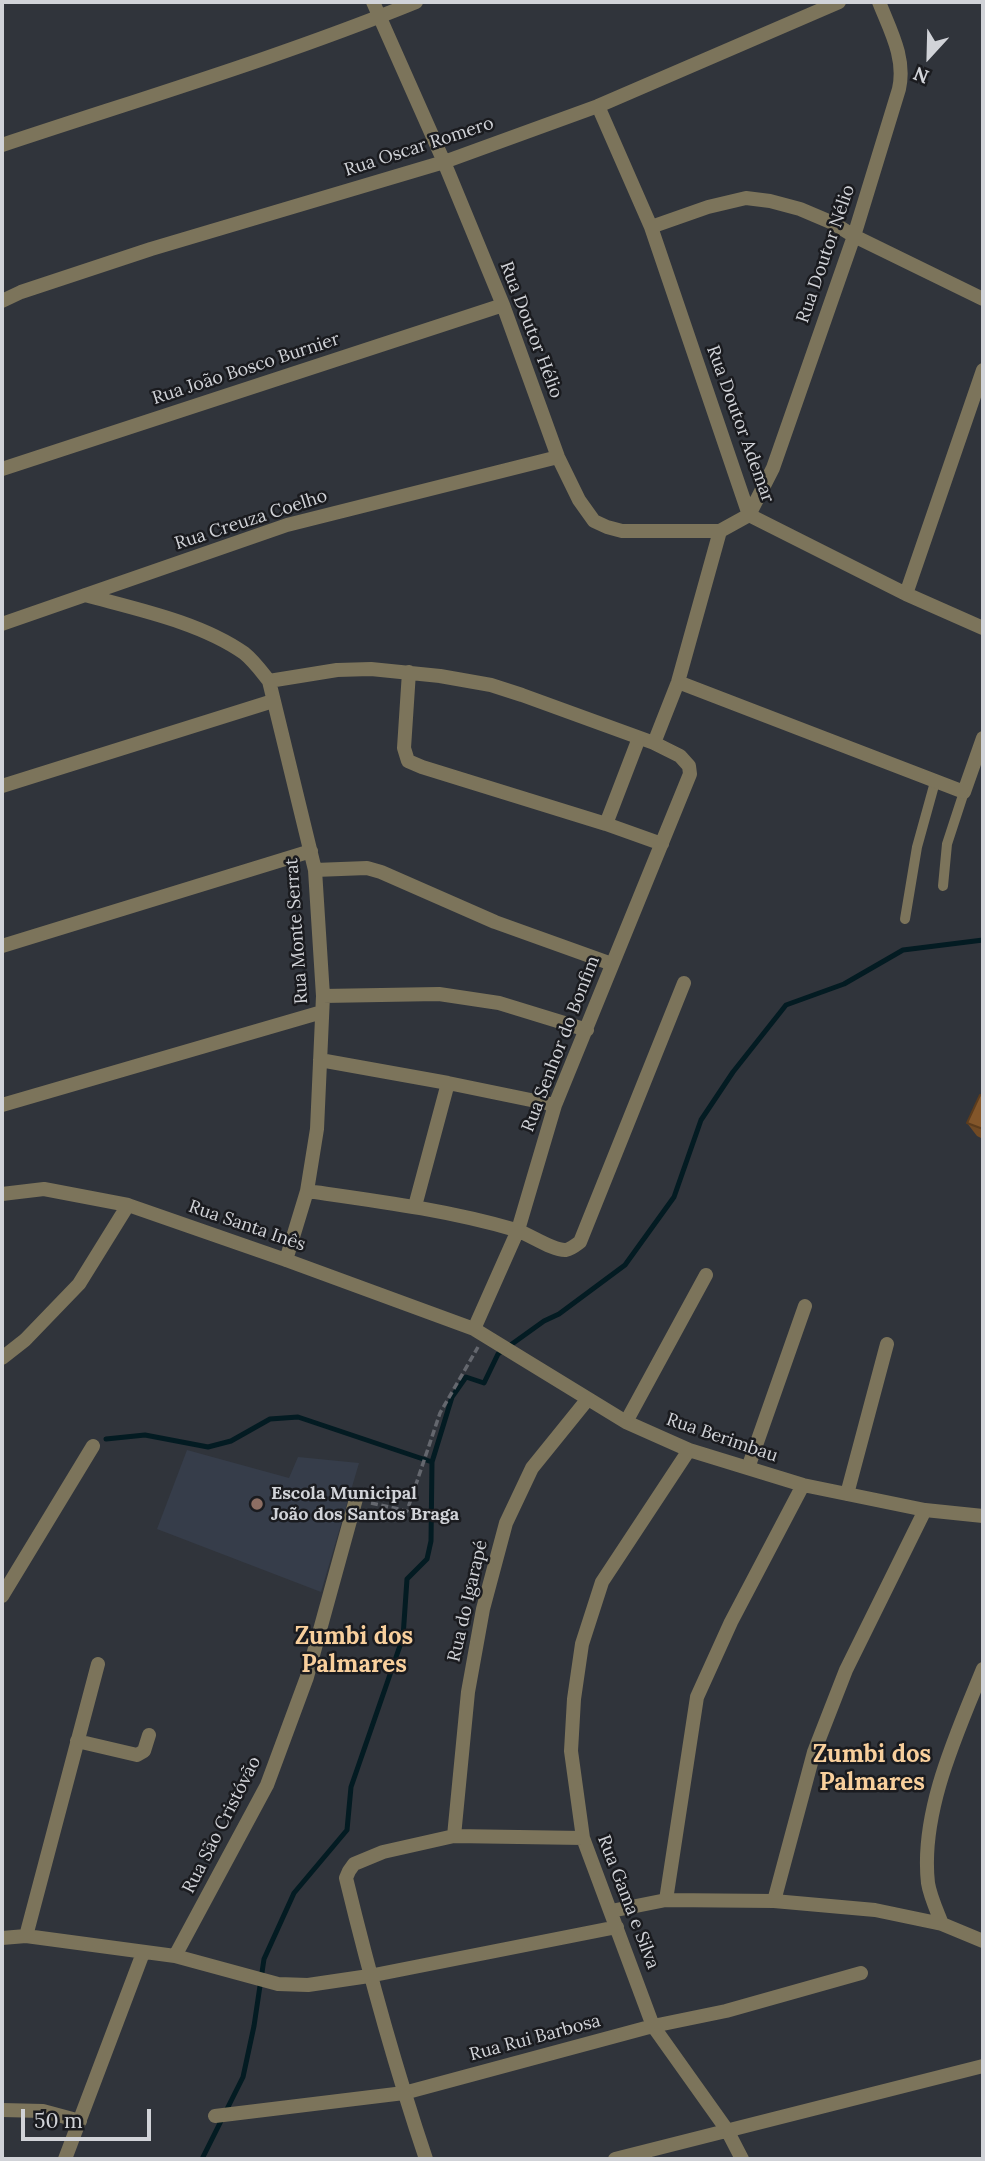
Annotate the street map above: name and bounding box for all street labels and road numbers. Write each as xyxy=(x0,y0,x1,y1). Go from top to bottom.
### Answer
street label: Rua Oscar Romero xyxy=(342,113,496,181)
street label: Rua Doutor Nélio xyxy=(792,182,860,326)
street label: Rua Doutor Hélio xyxy=(495,259,567,401)
street label: Rua João Bosco Burnier xyxy=(150,328,342,410)
street label: Rua Doutor Ademar xyxy=(702,342,778,506)
street label: Rua Creuza Coelho xyxy=(172,485,330,555)
street label: Rua Monte Serrat xyxy=(281,857,313,1005)
street label: Rua Senhor do Bonfim xyxy=(517,953,605,1135)
street label: Rua Santa Inês xyxy=(186,1196,308,1256)
street label: Rua Berimbau xyxy=(663,1409,781,1467)
street label: Rua do Igarapé xyxy=(443,1538,493,1664)
street label: Rua São Cristóvão xyxy=(178,1753,266,1897)
street label: Rua Gama e Silva xyxy=(593,1832,663,1972)
street label: Rua Rui Barbosa xyxy=(467,2010,603,2066)

